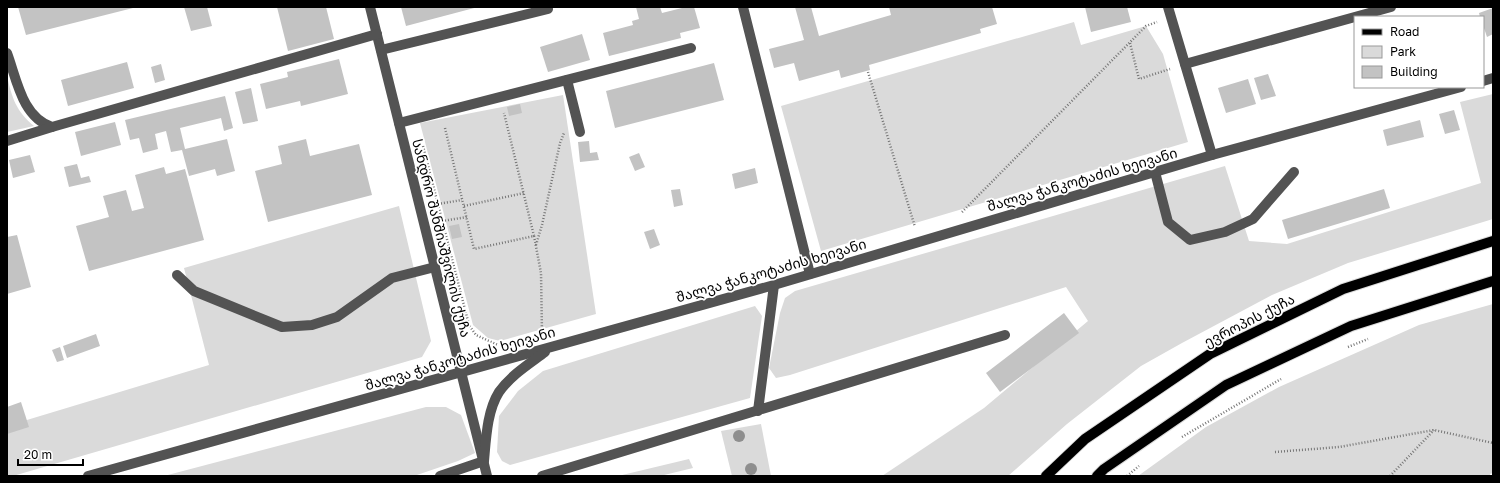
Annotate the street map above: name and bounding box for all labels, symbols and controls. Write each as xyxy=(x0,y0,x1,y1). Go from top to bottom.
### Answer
legend xyxy=(1354,16,1484,88)
text: Road xyxy=(1390,24,1419,39)
text: Park xyxy=(1390,44,1416,59)
text: Building xyxy=(1390,64,1438,79)
street label: სანდრო შანშიაშვილის ქუჩა xyxy=(408,137,475,339)
street label: შალვა ჭანკოტაძის ხეივანი xyxy=(985,144,1179,215)
street label: შალვა ჭანკოტაძის ხეივანი xyxy=(674,235,868,306)
street label: ევროპის ქუჩა xyxy=(1201,290,1298,351)
street label: შალვა ჭანკოტაძის ხეივანი xyxy=(363,323,557,394)
scale bar xyxy=(18,441,83,467)
text: 20 m xyxy=(24,447,52,462)

